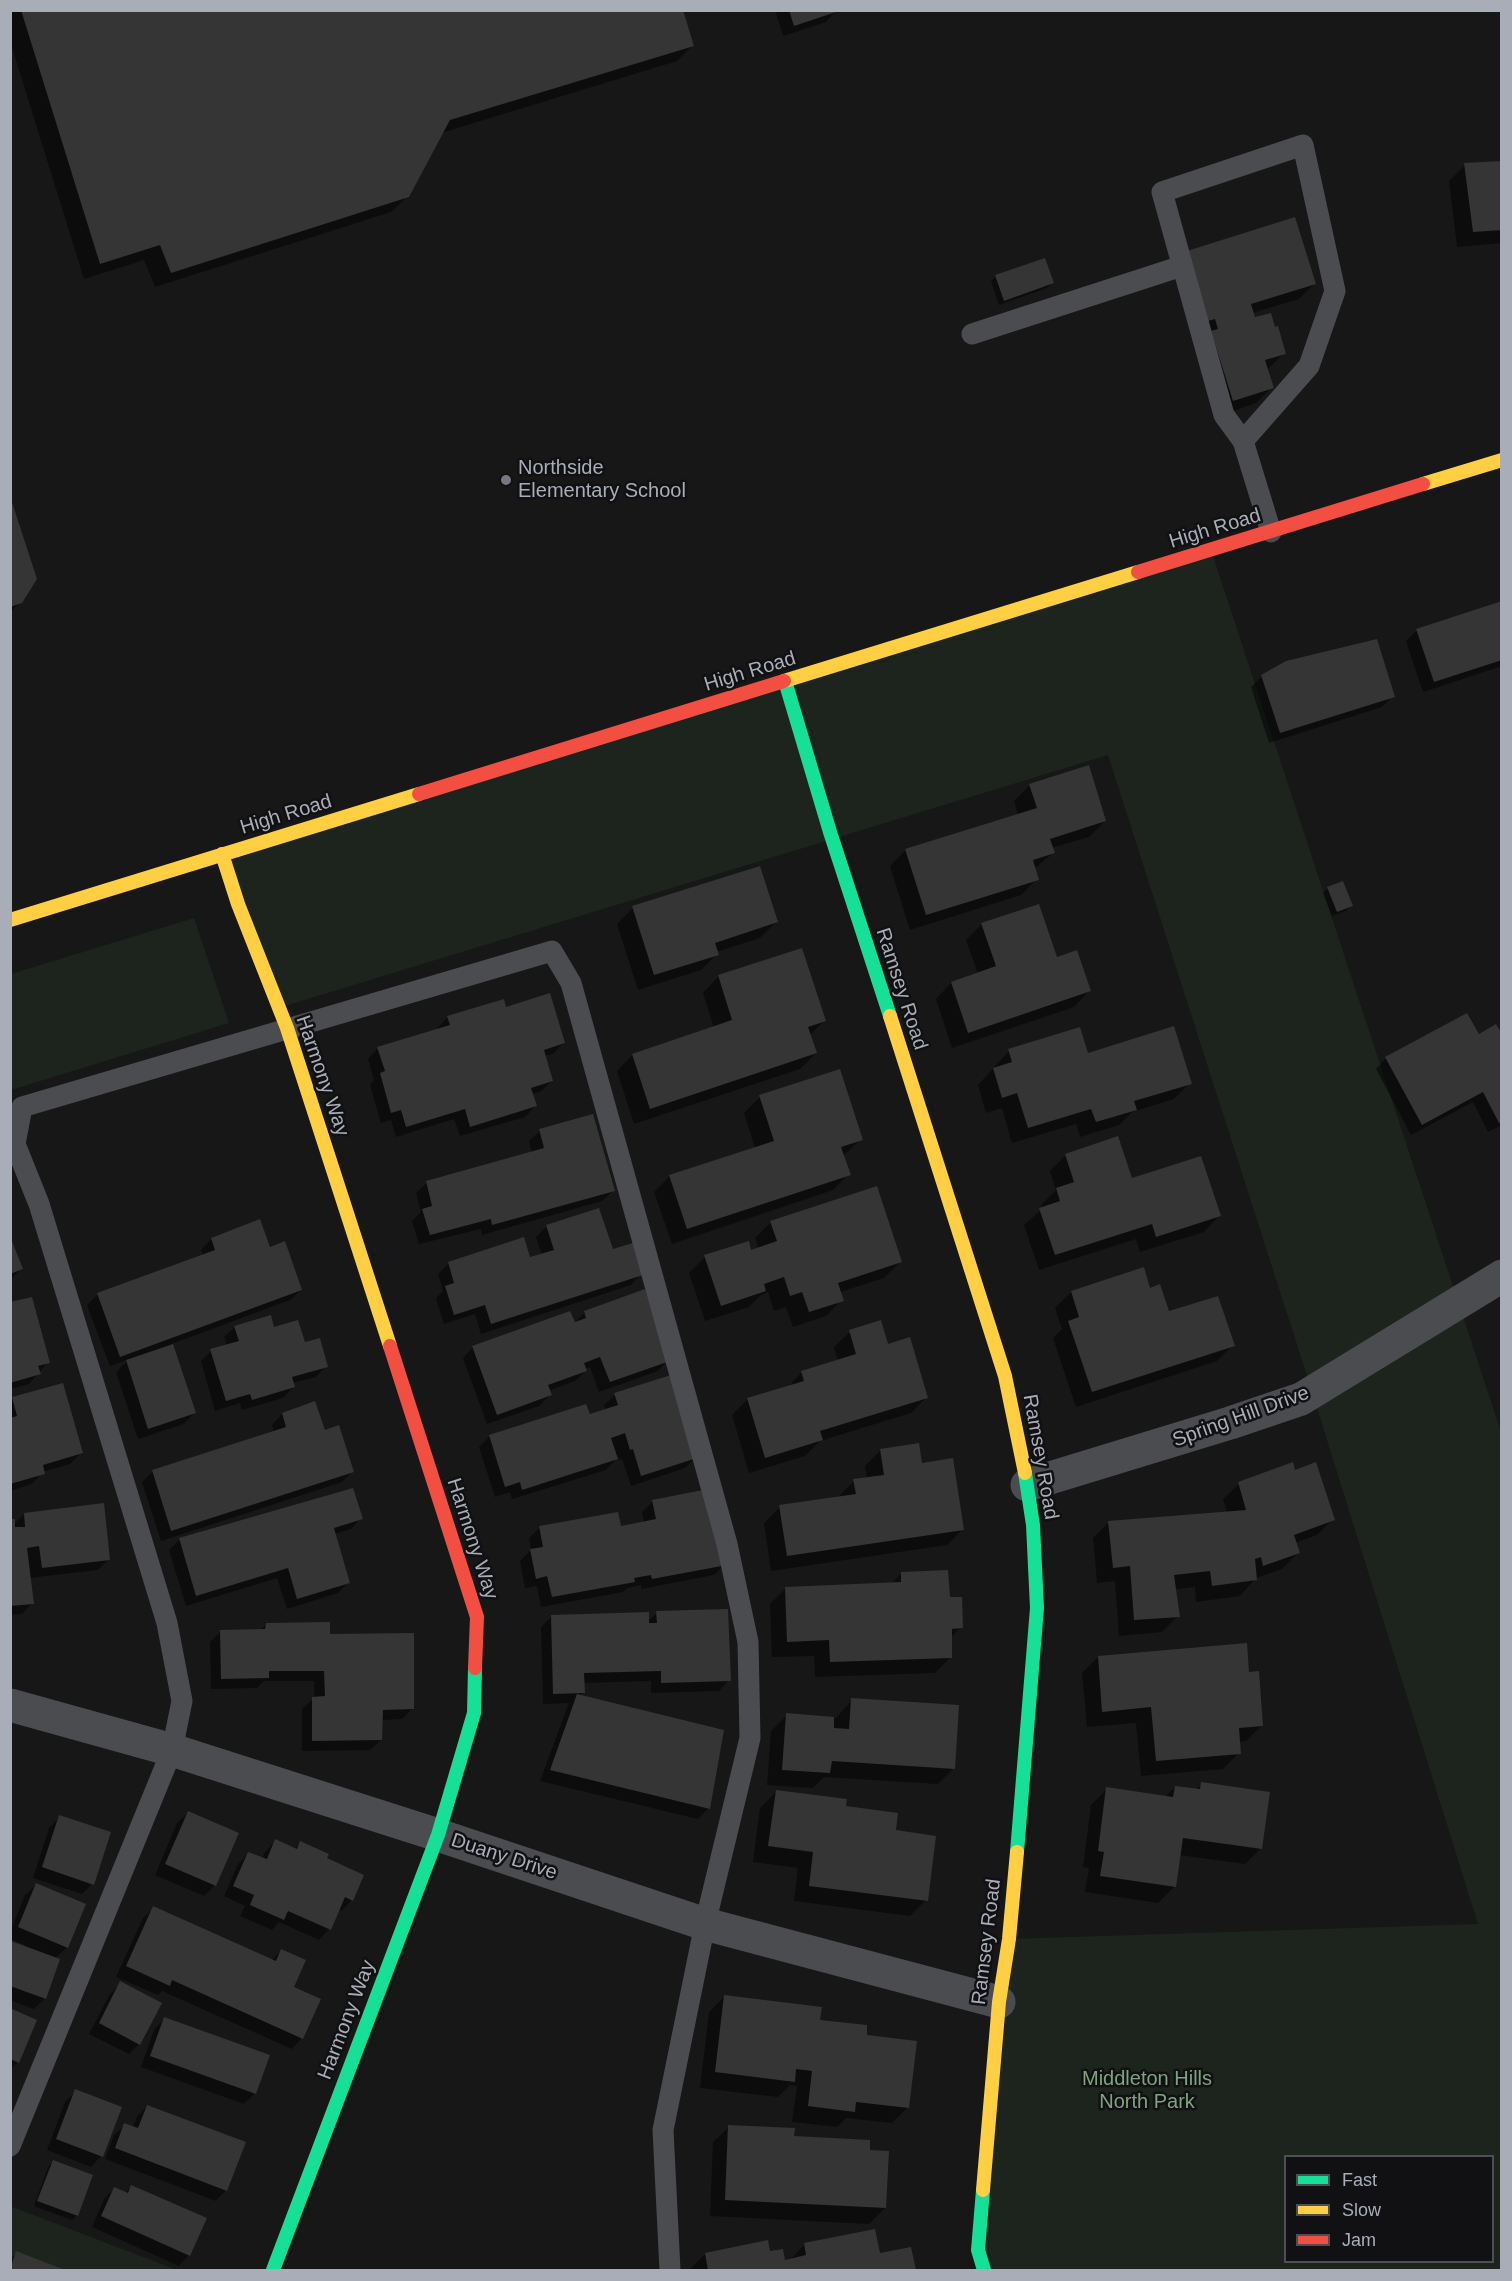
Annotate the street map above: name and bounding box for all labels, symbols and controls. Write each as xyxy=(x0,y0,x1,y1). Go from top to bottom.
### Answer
place label: Northside Elementary School xyxy=(518,456,686,503)
marker: Northside Elementary School xyxy=(499,473,513,487)
street label: High Road xyxy=(1166,504,1264,554)
street label: High Road xyxy=(701,647,799,697)
street label: High Road xyxy=(237,790,335,840)
street label: Ramsey Road xyxy=(870,925,932,1053)
street label: Harmony Way xyxy=(290,1013,354,1139)
street label: Spring Hill Drive xyxy=(1170,1381,1312,1453)
street label: Ramsey Road xyxy=(1017,1393,1063,1521)
street label: Harmony Way xyxy=(441,1475,503,1603)
street label: Duany Drive xyxy=(448,1829,560,1885)
street label: Ramsey Road xyxy=(967,1878,1007,2006)
street label: Harmony Way xyxy=(313,1957,381,2083)
park label: Middleton Hills North Park xyxy=(1082,2067,1212,2114)
legend xyxy=(1284,2155,1494,2263)
text: Fast xyxy=(1342,2170,1377,2190)
text: Slow xyxy=(1342,2200,1381,2220)
text: Jam xyxy=(1342,2230,1376,2250)

